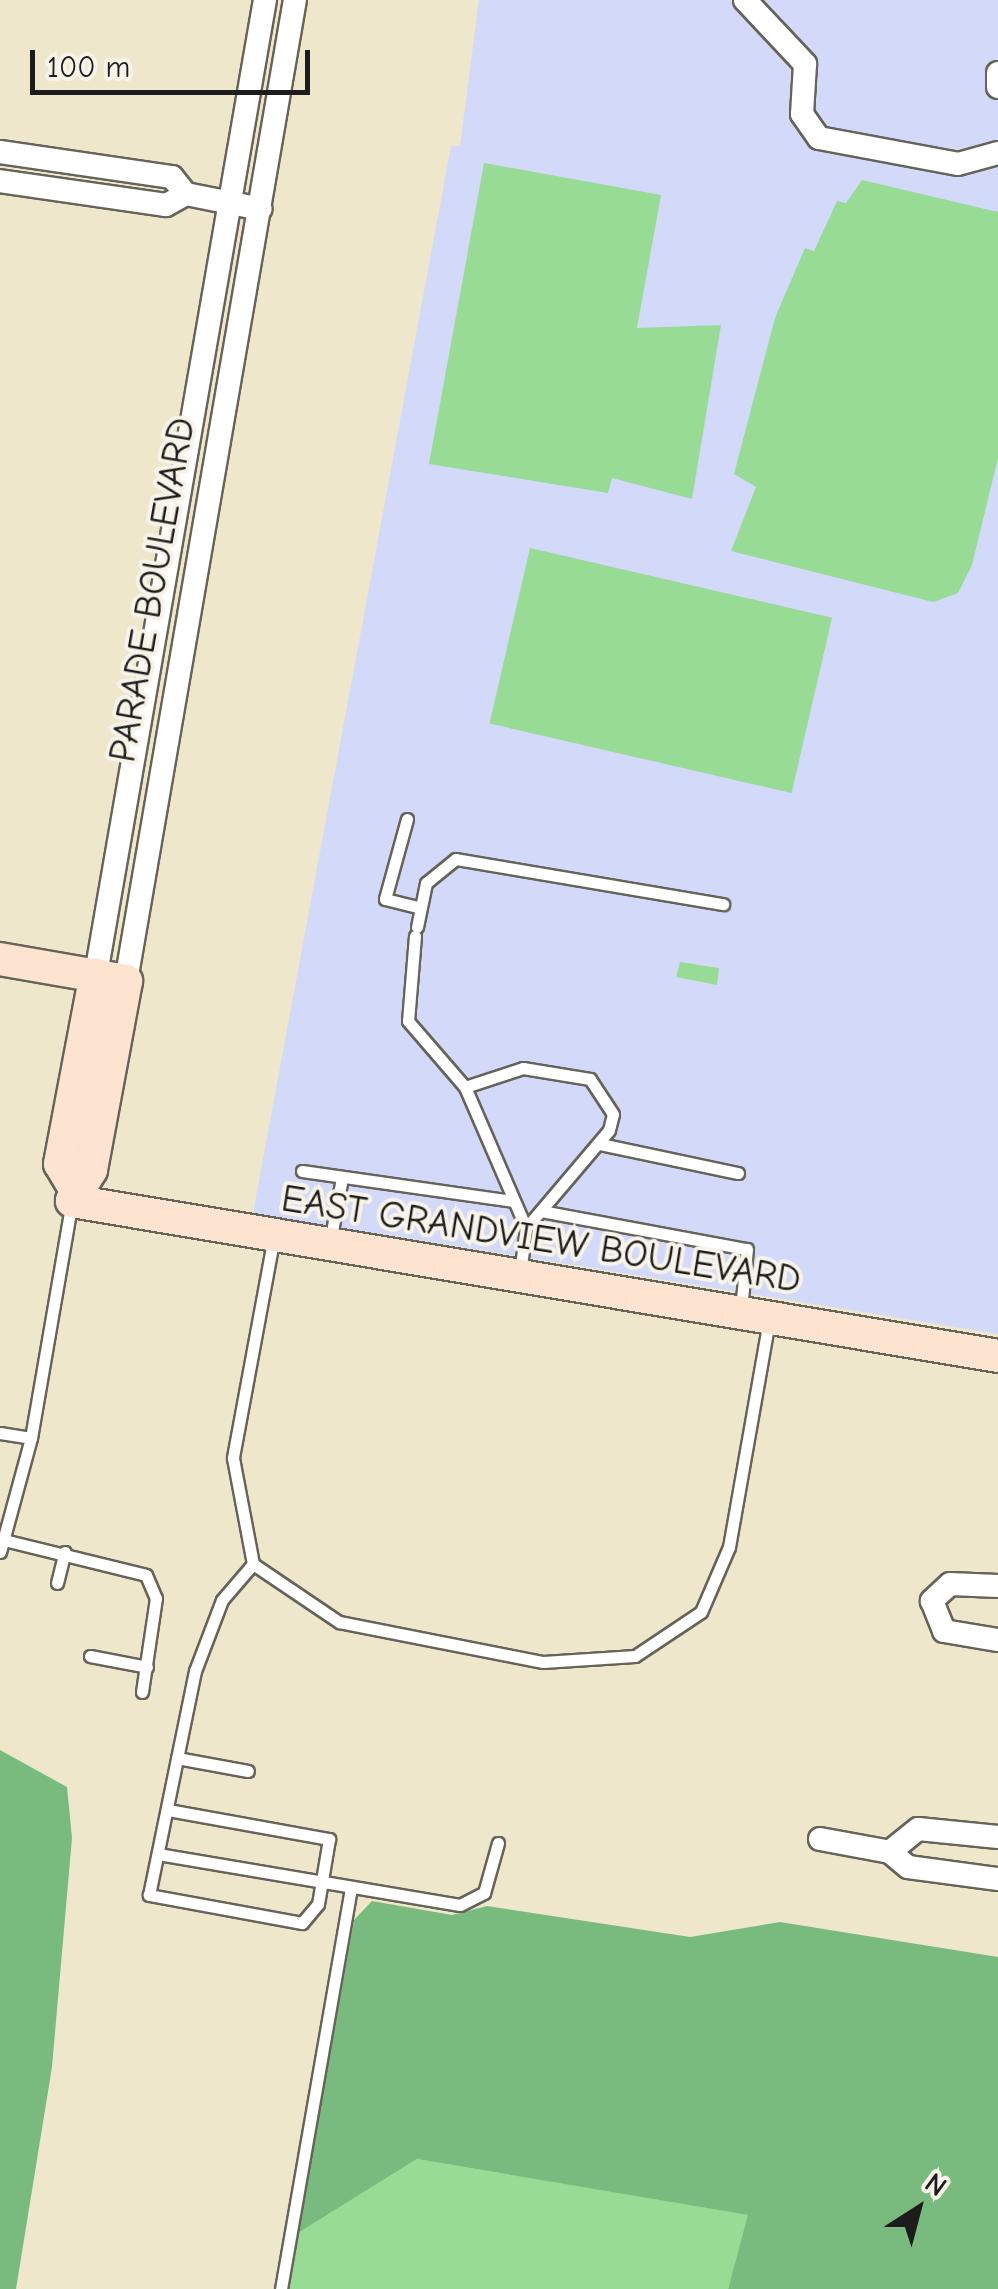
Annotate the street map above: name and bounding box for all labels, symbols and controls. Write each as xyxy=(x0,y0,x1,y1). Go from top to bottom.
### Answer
scale bar xyxy=(35,30,315,92)
text: 100 m xyxy=(47,50,130,85)
street label: PARADE BOULEVARD xyxy=(100,414,206,766)
street label: EAST GRANDVIEW BOULEVARD xyxy=(278,1176,804,1304)
north arrow xyxy=(868,2159,968,2259)
text: N xyxy=(919,2166,952,2203)

